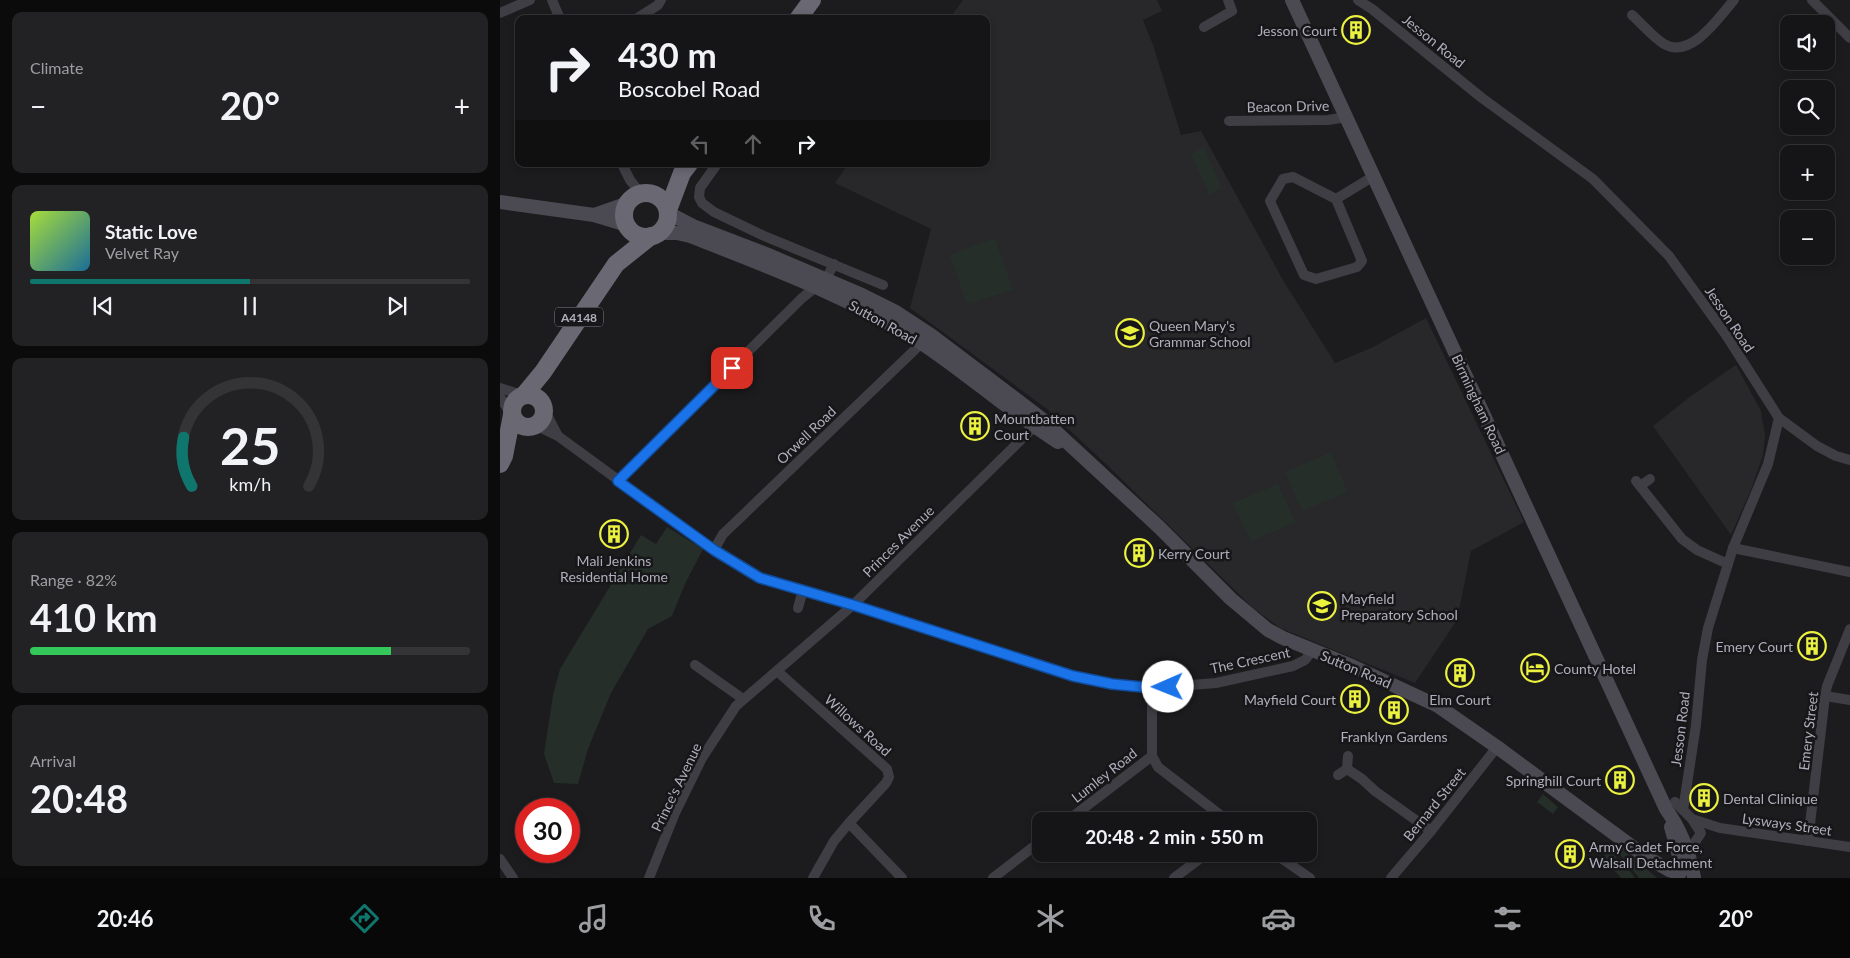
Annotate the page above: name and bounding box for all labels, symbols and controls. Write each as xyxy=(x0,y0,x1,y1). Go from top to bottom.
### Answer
street label: Jesson Road xyxy=(1399,11,1469,71)
building icon: Jesson Court xyxy=(1341,15,1371,45)
map controls xyxy=(1780,15,1835,265)
button: sound xyxy=(1780,15,1835,70)
place label: Jesson Court xyxy=(1257,22,1337,39)
text: 430 m xyxy=(618,33,717,75)
icon: right xyxy=(535,35,600,100)
text: Climate xyxy=(30,58,83,77)
text: Boscobel Road xyxy=(618,75,760,102)
button: search xyxy=(1780,80,1835,135)
text: 20° xyxy=(220,82,280,128)
text: − xyxy=(30,89,46,123)
text: + xyxy=(454,89,470,123)
street label: Beacon Drive xyxy=(1247,97,1329,115)
icon: left xyxy=(686,130,714,158)
icon: ahead xyxy=(739,130,767,158)
icon: right xyxy=(792,130,820,158)
button: + xyxy=(1780,145,1835,200)
button: − xyxy=(1780,210,1835,265)
text: Static Love xyxy=(105,220,197,243)
text: Velvet Ray xyxy=(105,243,179,262)
street label: Jesson Road xyxy=(1702,283,1758,355)
icon: previous xyxy=(89,292,117,320)
icon: pause xyxy=(236,292,264,320)
icon: next xyxy=(383,292,411,320)
street label: Sutton Road xyxy=(846,296,920,348)
road number: A4148 xyxy=(555,308,603,326)
place label: Queen Mary's Grammar School xyxy=(1149,317,1251,350)
school or university icon: Queen Mary's Grammar School xyxy=(1115,318,1145,348)
pin xyxy=(711,347,753,389)
street label: Birmingham Road xyxy=(1448,351,1510,457)
icon: arrive xyxy=(718,354,746,382)
street label: Orwell Road xyxy=(773,403,839,467)
place label: Mountbatten Court xyxy=(994,410,1075,443)
building icon: Mountbatten Court xyxy=(960,411,990,441)
text: 25 xyxy=(220,414,280,476)
text: km/h xyxy=(229,473,271,495)
street label: Princes Avenue xyxy=(859,502,937,580)
building icon: Mali Jenkins Residential Home xyxy=(599,519,629,549)
building icon: Kerry Court xyxy=(1124,538,1154,568)
place label: Kerry Court xyxy=(1158,545,1230,562)
place label: Mali Jenkins Residential Home xyxy=(560,552,668,585)
text: Range · 82% xyxy=(30,570,117,589)
place label: Mayfield Preparatory School xyxy=(1341,590,1458,623)
school or university icon: Mayfield Preparatory School xyxy=(1307,591,1337,621)
text: 410 km xyxy=(30,594,158,640)
building icon: Emery Court xyxy=(1797,631,1827,661)
place label: Emery Court xyxy=(1716,638,1793,655)
street label: The Crescent xyxy=(1209,643,1291,677)
street label: Sutton Road xyxy=(1318,646,1394,692)
hotel icon: County Hotel xyxy=(1520,653,1550,683)
building icon: Elm Court xyxy=(1445,658,1475,688)
position arrow xyxy=(1141,660,1193,712)
place label: County Hotel xyxy=(1554,660,1636,677)
building icon: Mayfield Court xyxy=(1340,684,1370,714)
street label: Jesson Road xyxy=(1667,690,1693,768)
street label: Willows Road xyxy=(821,691,895,759)
place label: Mayfield Court xyxy=(1244,691,1336,708)
place label: Elm Court xyxy=(1429,691,1491,708)
street label: Emery Street xyxy=(1795,691,1821,771)
building icon: Franklyn Gardens xyxy=(1379,695,1409,725)
place label: Franklyn Gardens xyxy=(1340,728,1448,745)
street label: Prince's Avenue xyxy=(647,740,705,834)
street label: Lumley Road xyxy=(1068,744,1140,806)
text: Arrival xyxy=(30,751,76,770)
street label: Bernard Street xyxy=(1399,764,1469,844)
building icon: Springhill Court xyxy=(1605,765,1635,795)
place label: Springhill Court xyxy=(1506,772,1601,789)
text: 20:48 xyxy=(30,775,128,821)
building icon: Dental Clinique xyxy=(1689,783,1719,813)
place label: Dental Clinique xyxy=(1723,790,1818,807)
speed limit sign: 30 xyxy=(515,798,580,863)
street label: Lysways Street xyxy=(1741,809,1833,839)
text: 20:48 · 2 min · 550 m xyxy=(1085,825,1264,848)
place label: Army Cadet Force, Walsall Detachment xyxy=(1589,838,1712,871)
building icon: Army Cadet Force, Walsall Detachment xyxy=(1555,839,1585,869)
icon: directions xyxy=(347,901,382,936)
icon: music xyxy=(576,901,611,936)
icon: phone xyxy=(804,901,839,936)
icon: climate xyxy=(1033,901,1068,936)
icon: car xyxy=(1261,901,1296,936)
icon: filters xyxy=(1490,901,1525,936)
text: 20:46 xyxy=(97,905,154,932)
text: 20° xyxy=(1718,905,1753,932)

